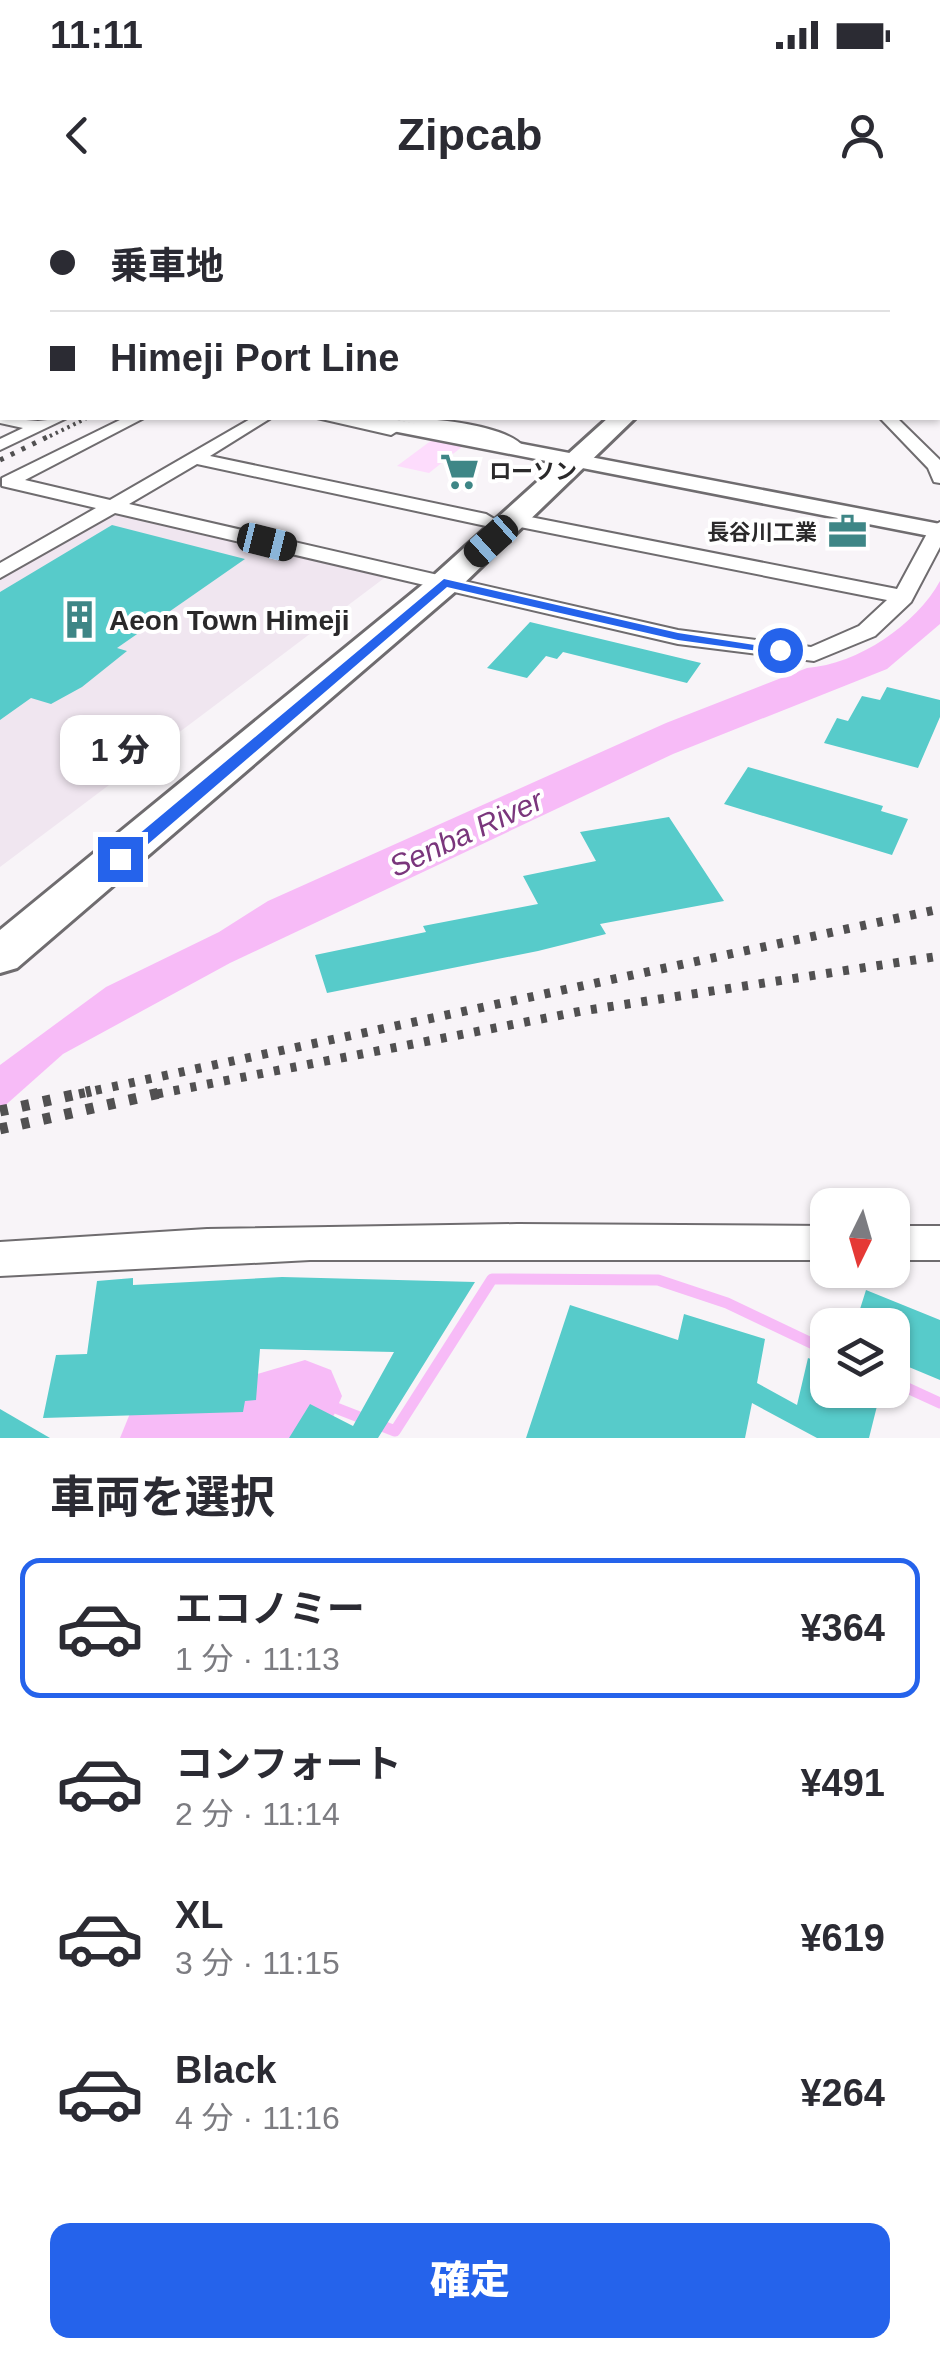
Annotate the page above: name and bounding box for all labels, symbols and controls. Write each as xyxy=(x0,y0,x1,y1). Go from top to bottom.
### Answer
text: 11:11 xyxy=(50,14,143,56)
icon: back xyxy=(50,108,105,163)
icon: person xyxy=(835,108,890,163)
text: Zipcab xyxy=(397,109,543,160)
text: 乗車地 xyxy=(110,245,224,287)
text: Himeji Port Line xyxy=(110,337,399,379)
supermarket icon: ローソン xyxy=(438,450,480,492)
place label: ローソン xyxy=(489,459,577,484)
car xyxy=(459,510,523,572)
office icon: 長谷川工業 xyxy=(826,511,868,553)
car xyxy=(234,520,300,564)
place label: 長谷川工業 xyxy=(707,520,817,545)
building icon: Aeon Town Himeji xyxy=(58,599,100,641)
place label: Aeon Town Himeji xyxy=(109,605,350,636)
route start xyxy=(758,628,803,673)
callout: 1 分 xyxy=(60,714,180,784)
text: 1 分 xyxy=(91,732,149,768)
water label: Senba River xyxy=(384,783,549,883)
route end xyxy=(98,837,143,882)
north arrow xyxy=(810,1188,910,1288)
map controls xyxy=(810,1188,910,1408)
button: layers xyxy=(810,1308,910,1408)
text: 車両を選択 xyxy=(50,1472,275,1523)
icon: car xyxy=(55,1583,145,1673)
text: エコノミー xyxy=(175,1588,365,1630)
text: ¥364 xyxy=(800,1607,885,1649)
text: 1 分 · 11:13 xyxy=(175,1641,340,1677)
icon: car xyxy=(55,1738,145,1828)
text: コンフォート xyxy=(175,1743,402,1785)
text: ¥491 xyxy=(800,1762,885,1804)
text: 2 分 · 11:14 xyxy=(175,1796,340,1832)
icon: car xyxy=(55,1893,145,1983)
text: XL xyxy=(175,1894,224,1936)
text: ¥619 xyxy=(800,1917,885,1959)
text: 3 分 · 11:15 xyxy=(175,1945,340,1981)
icon: car xyxy=(55,2048,145,2138)
text: Black xyxy=(175,2049,276,2091)
text: ¥264 xyxy=(800,2072,885,2114)
text: 4 分 · 11:16 xyxy=(175,2100,340,2136)
button: 確定 xyxy=(50,2223,890,2338)

